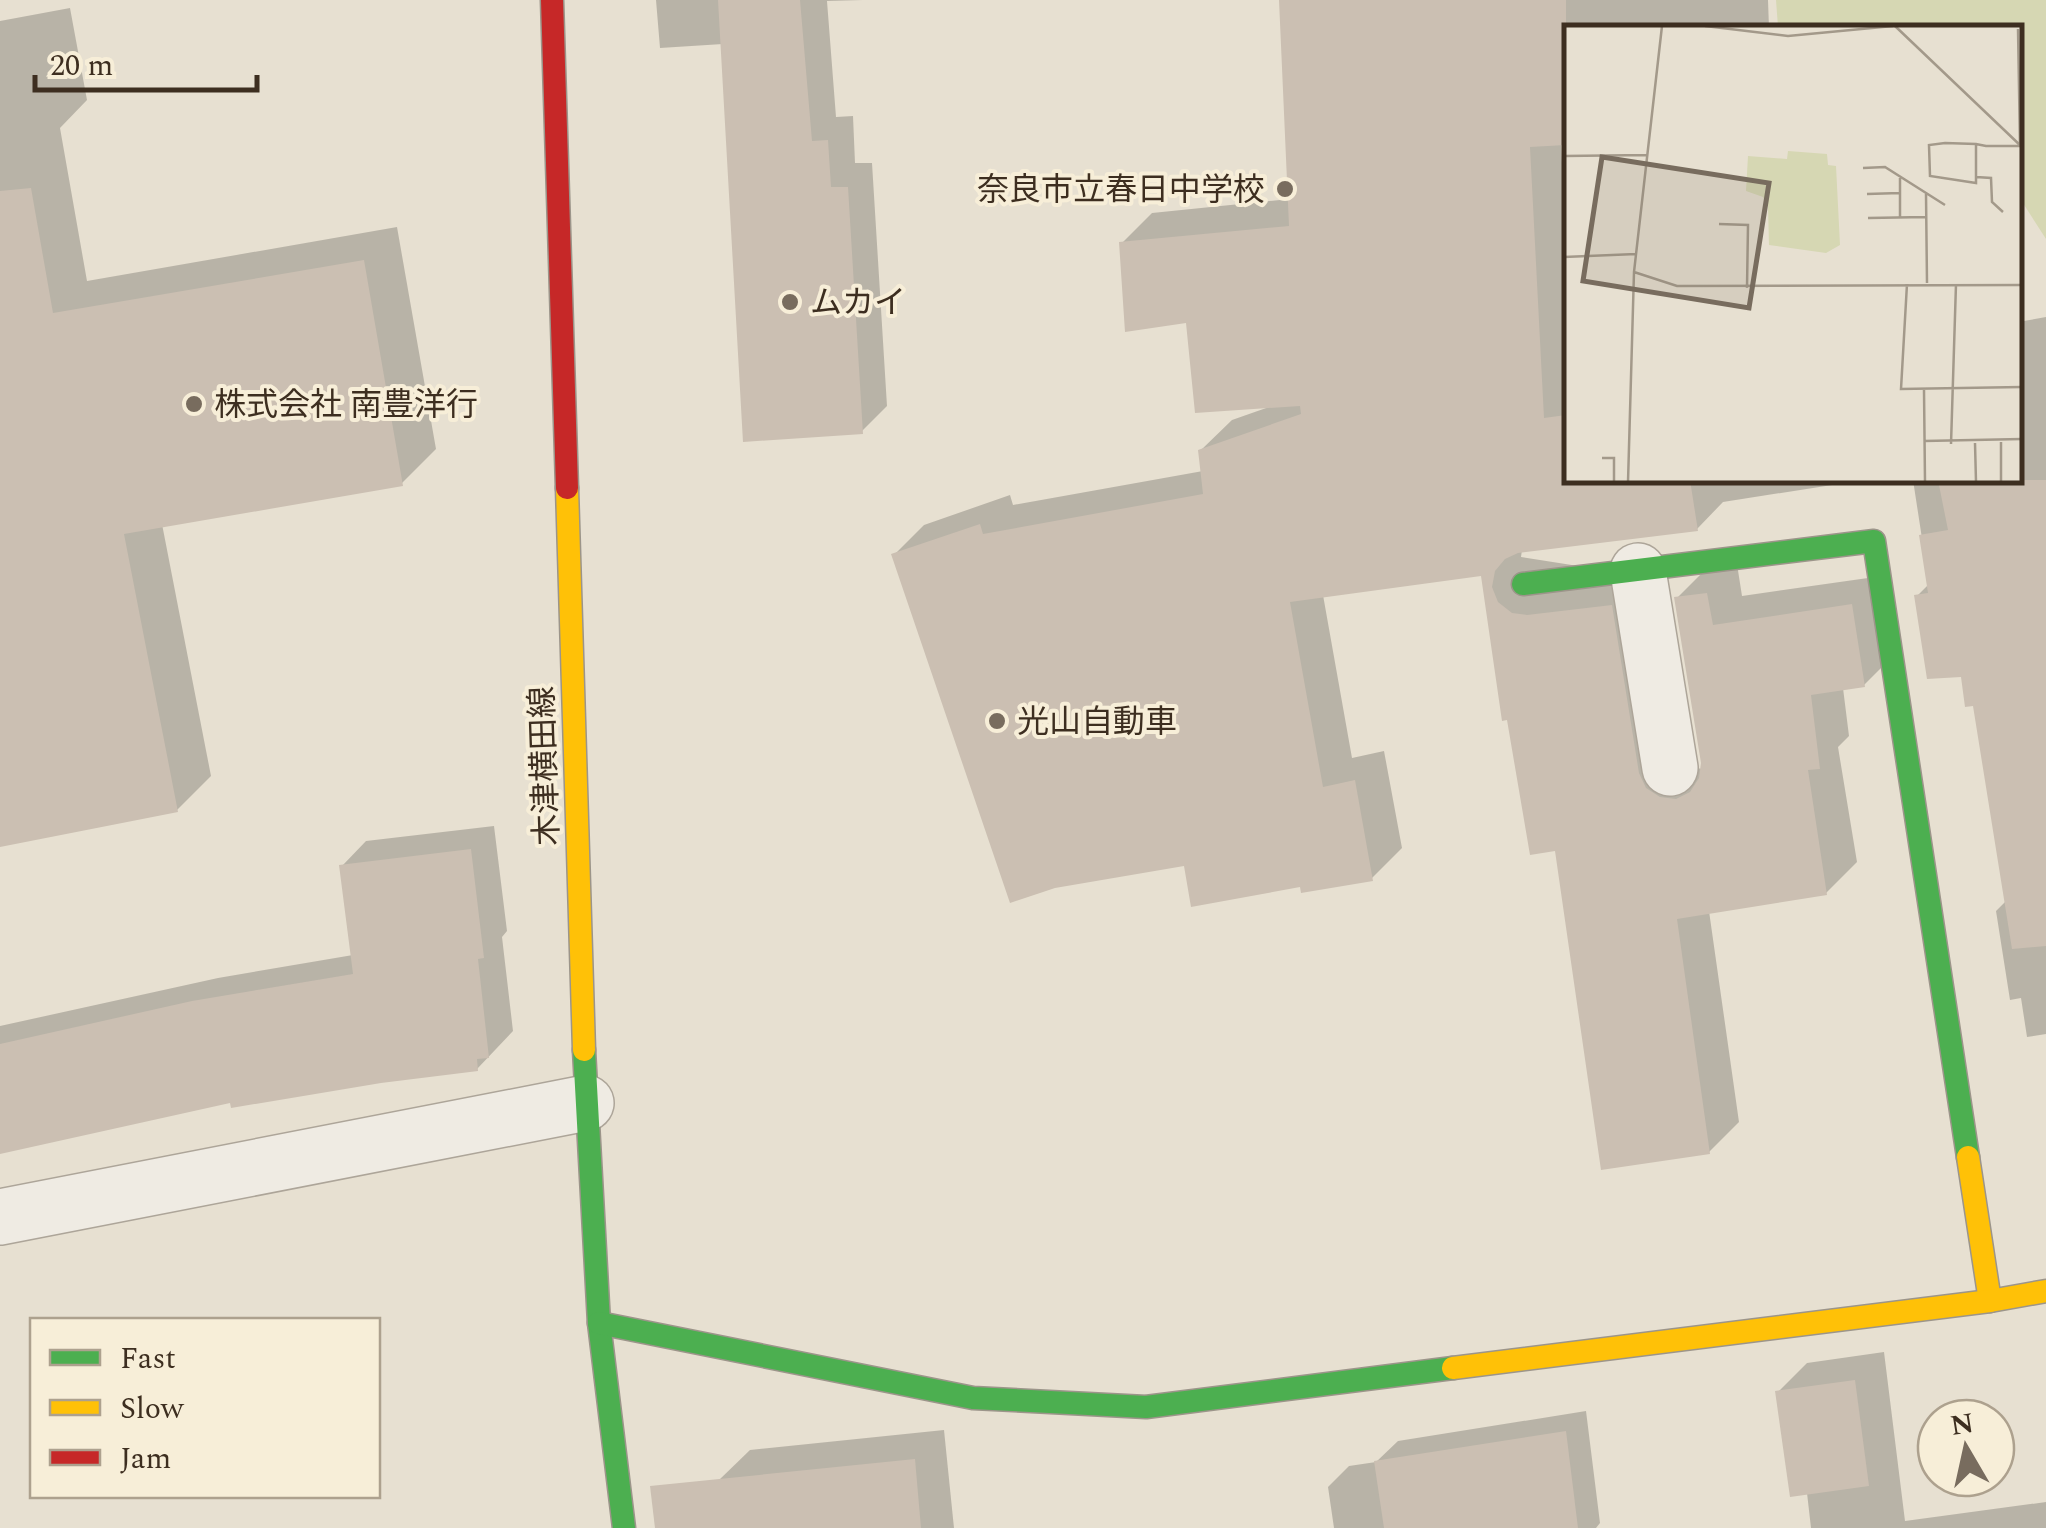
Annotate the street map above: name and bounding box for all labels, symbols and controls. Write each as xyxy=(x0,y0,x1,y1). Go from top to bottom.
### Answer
inset map xyxy=(1564,25,2021,482)
scale bar xyxy=(35,30,258,92)
text: 20 m xyxy=(50,43,113,89)
place label: 奈良市立春日中学校 xyxy=(977,166,1265,215)
marker: 奈良市立春日中学校 xyxy=(1274,178,1296,200)
place label: ムカイ xyxy=(810,279,906,328)
marker: ムカイ xyxy=(779,291,801,313)
place label: 株式会社 南豊洋行 xyxy=(214,381,478,430)
marker: 株式会社 南豊洋行 xyxy=(183,393,205,415)
street label: 木津横田線 xyxy=(518,685,573,847)
place label: 光山自動車 xyxy=(1017,698,1177,747)
marker: 光山自動車 xyxy=(986,710,1008,732)
legend xyxy=(30,1318,380,1498)
text: Fast xyxy=(120,1336,176,1382)
text: Slow xyxy=(120,1386,185,1432)
north arrow xyxy=(1916,1398,2016,1498)
text: N xyxy=(1948,1402,1977,1448)
text: Jam xyxy=(120,1436,171,1482)

